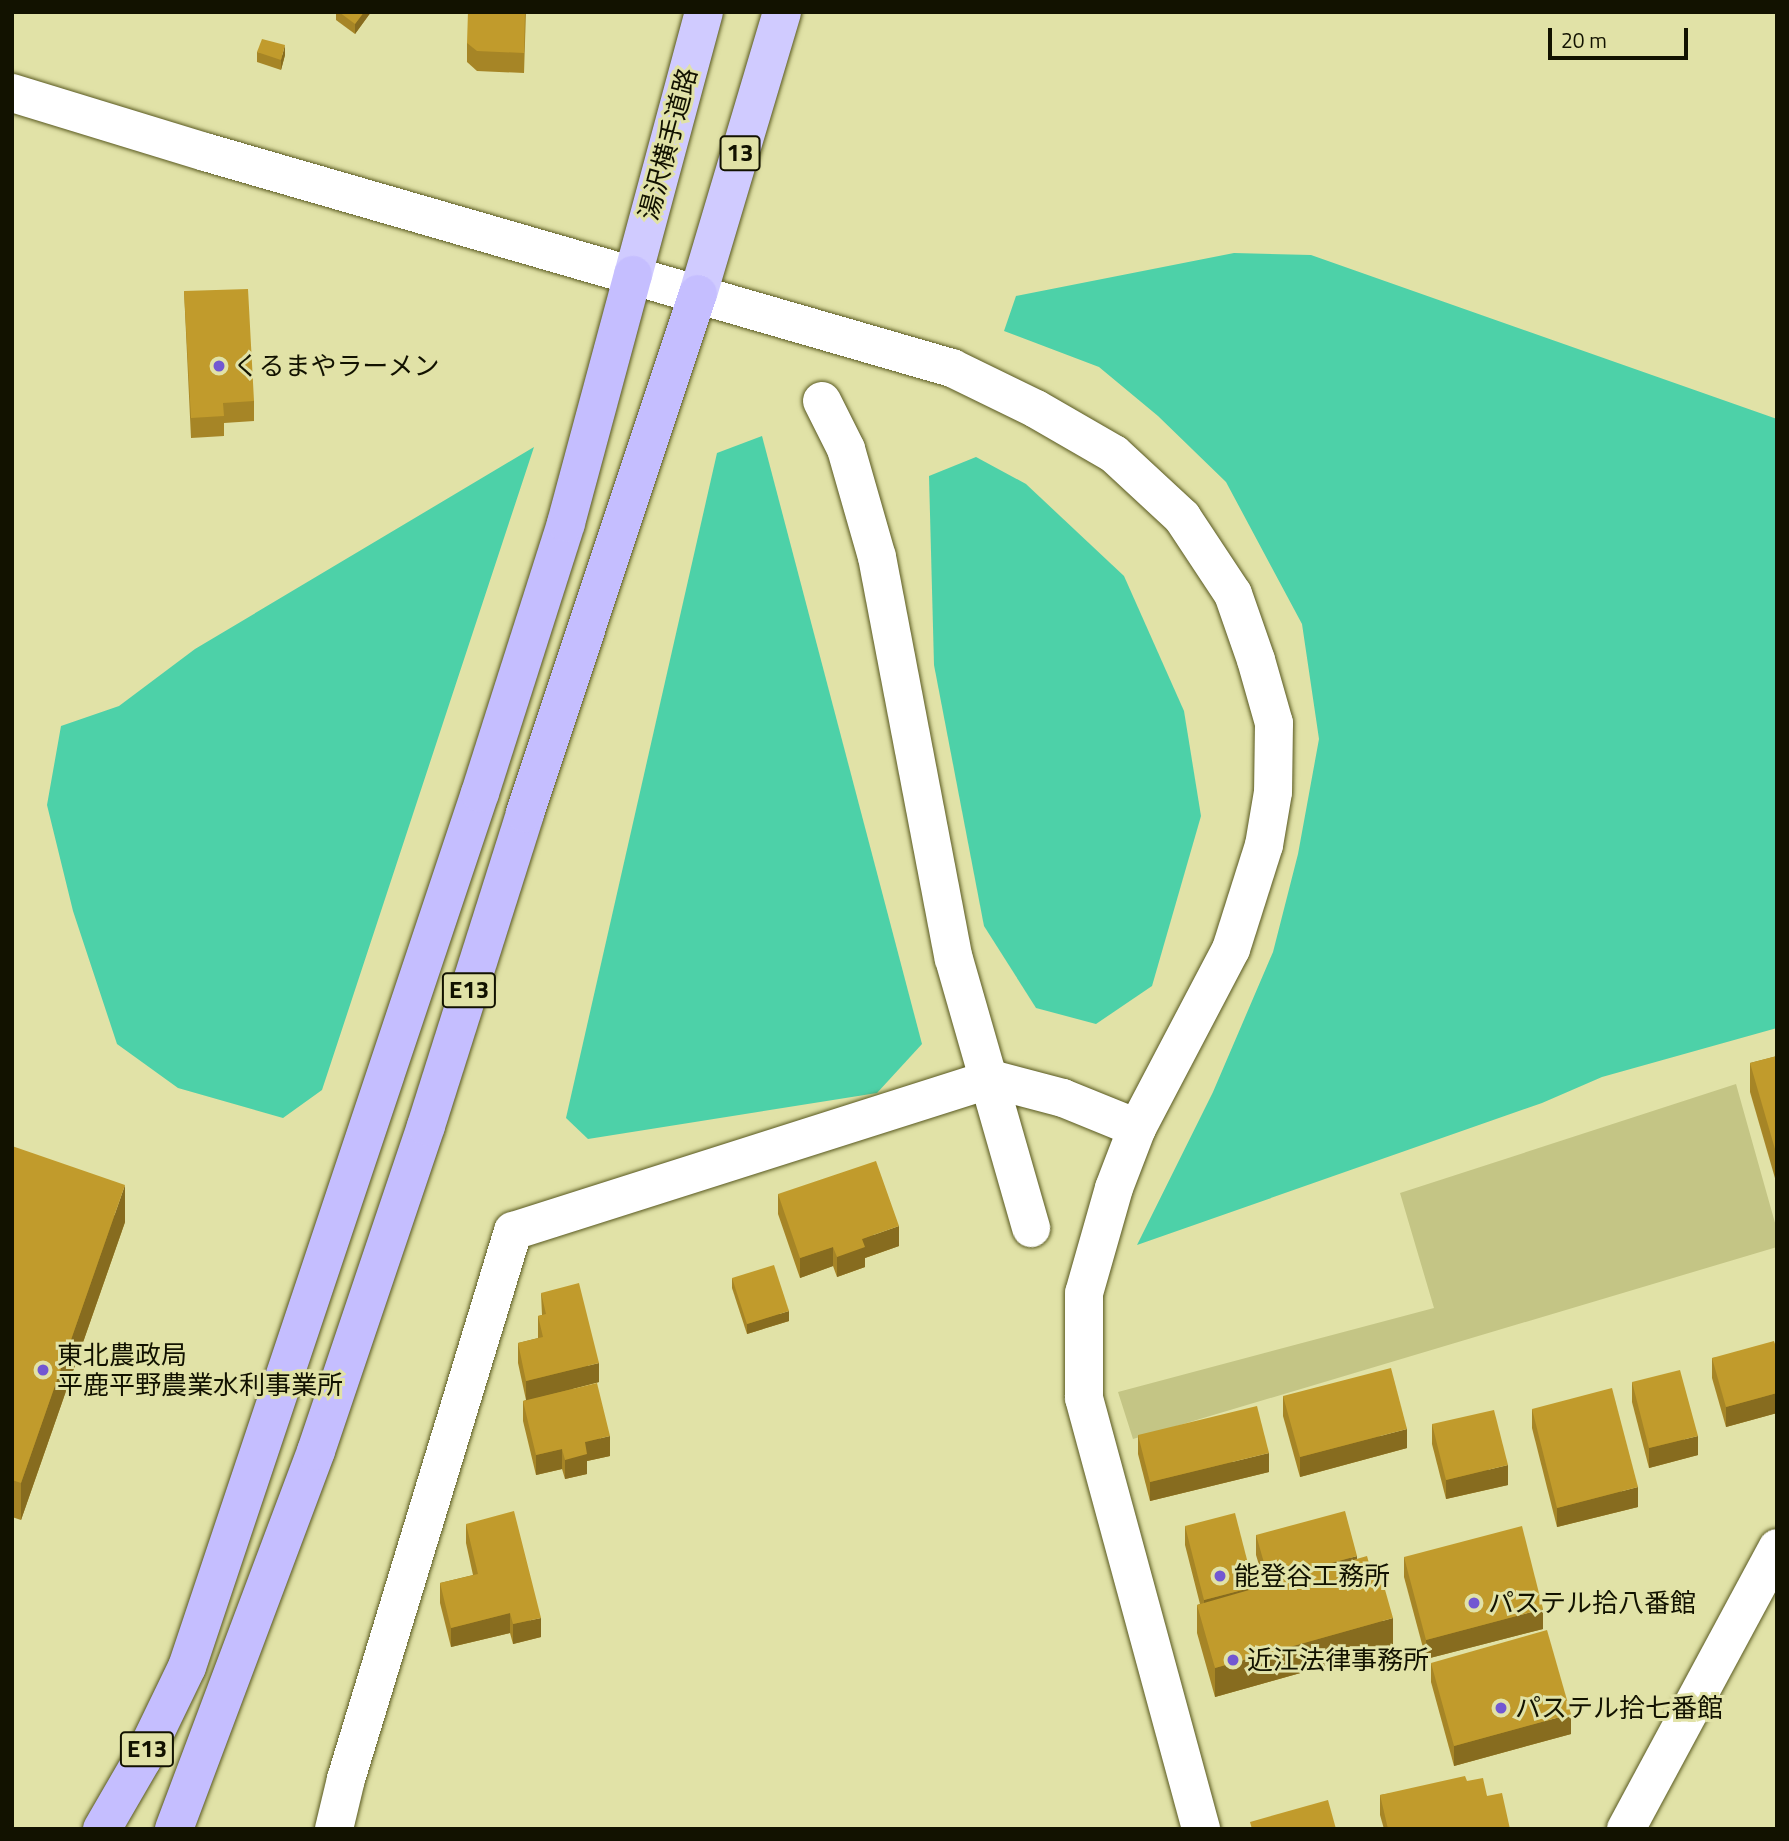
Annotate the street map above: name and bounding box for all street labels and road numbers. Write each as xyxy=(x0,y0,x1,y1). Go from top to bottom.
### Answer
street label: 湯沢横手道路 xyxy=(633,65,703,223)
road number: 13 xyxy=(719,132,761,174)
road number: E13 xyxy=(441,970,497,1010)
road number: E13 xyxy=(119,1728,175,1770)

